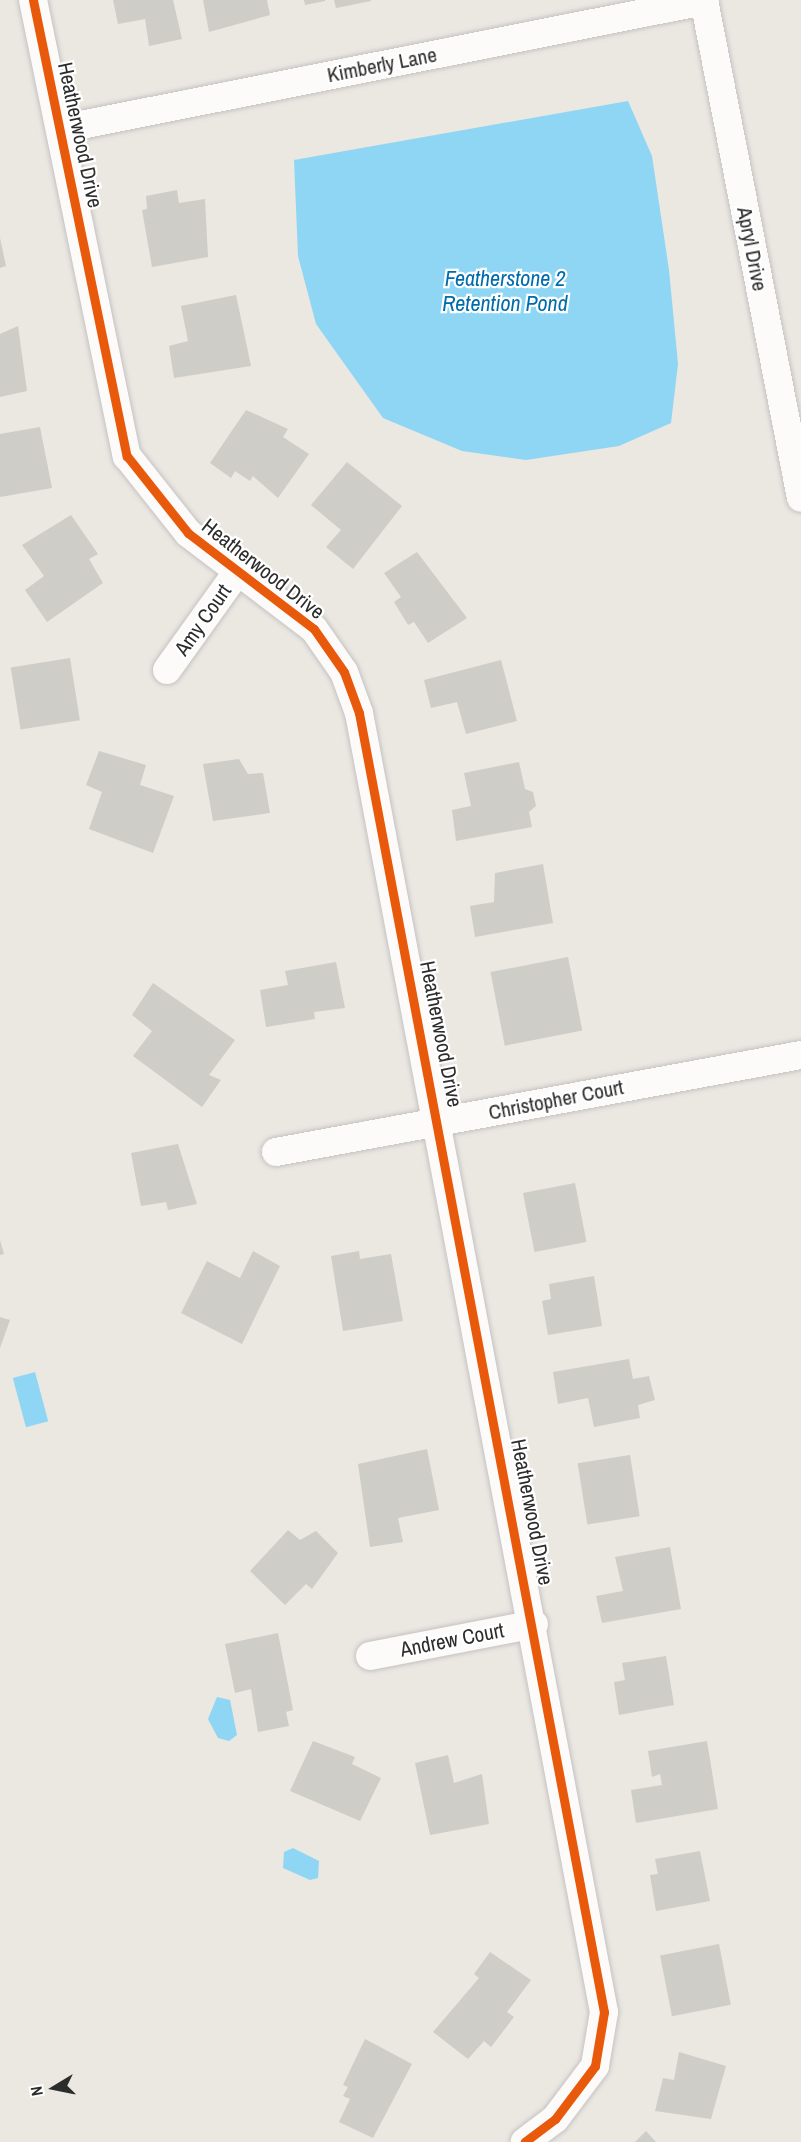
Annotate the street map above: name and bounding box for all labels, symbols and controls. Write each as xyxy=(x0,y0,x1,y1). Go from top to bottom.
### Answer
street label: Kimberly Lane xyxy=(325,42,439,88)
street label: Heatherwood Drive xyxy=(52,60,108,210)
street label: Apryl Drive xyxy=(732,205,772,293)
water label: Featherstone 2 Retention Pond xyxy=(442,265,568,316)
street label: Heatherwood Drive xyxy=(197,513,329,625)
street label: Amy Court xyxy=(169,579,237,661)
street label: Heatherwood Drive xyxy=(414,959,468,1109)
street label: Christopher Court xyxy=(486,1075,626,1125)
street label: Heatherwood Drive xyxy=(505,1437,559,1587)
street label: Andrew Court xyxy=(398,1618,506,1662)
north arrow xyxy=(24,2058,84,2118)
text: N xyxy=(25,2085,48,2098)

